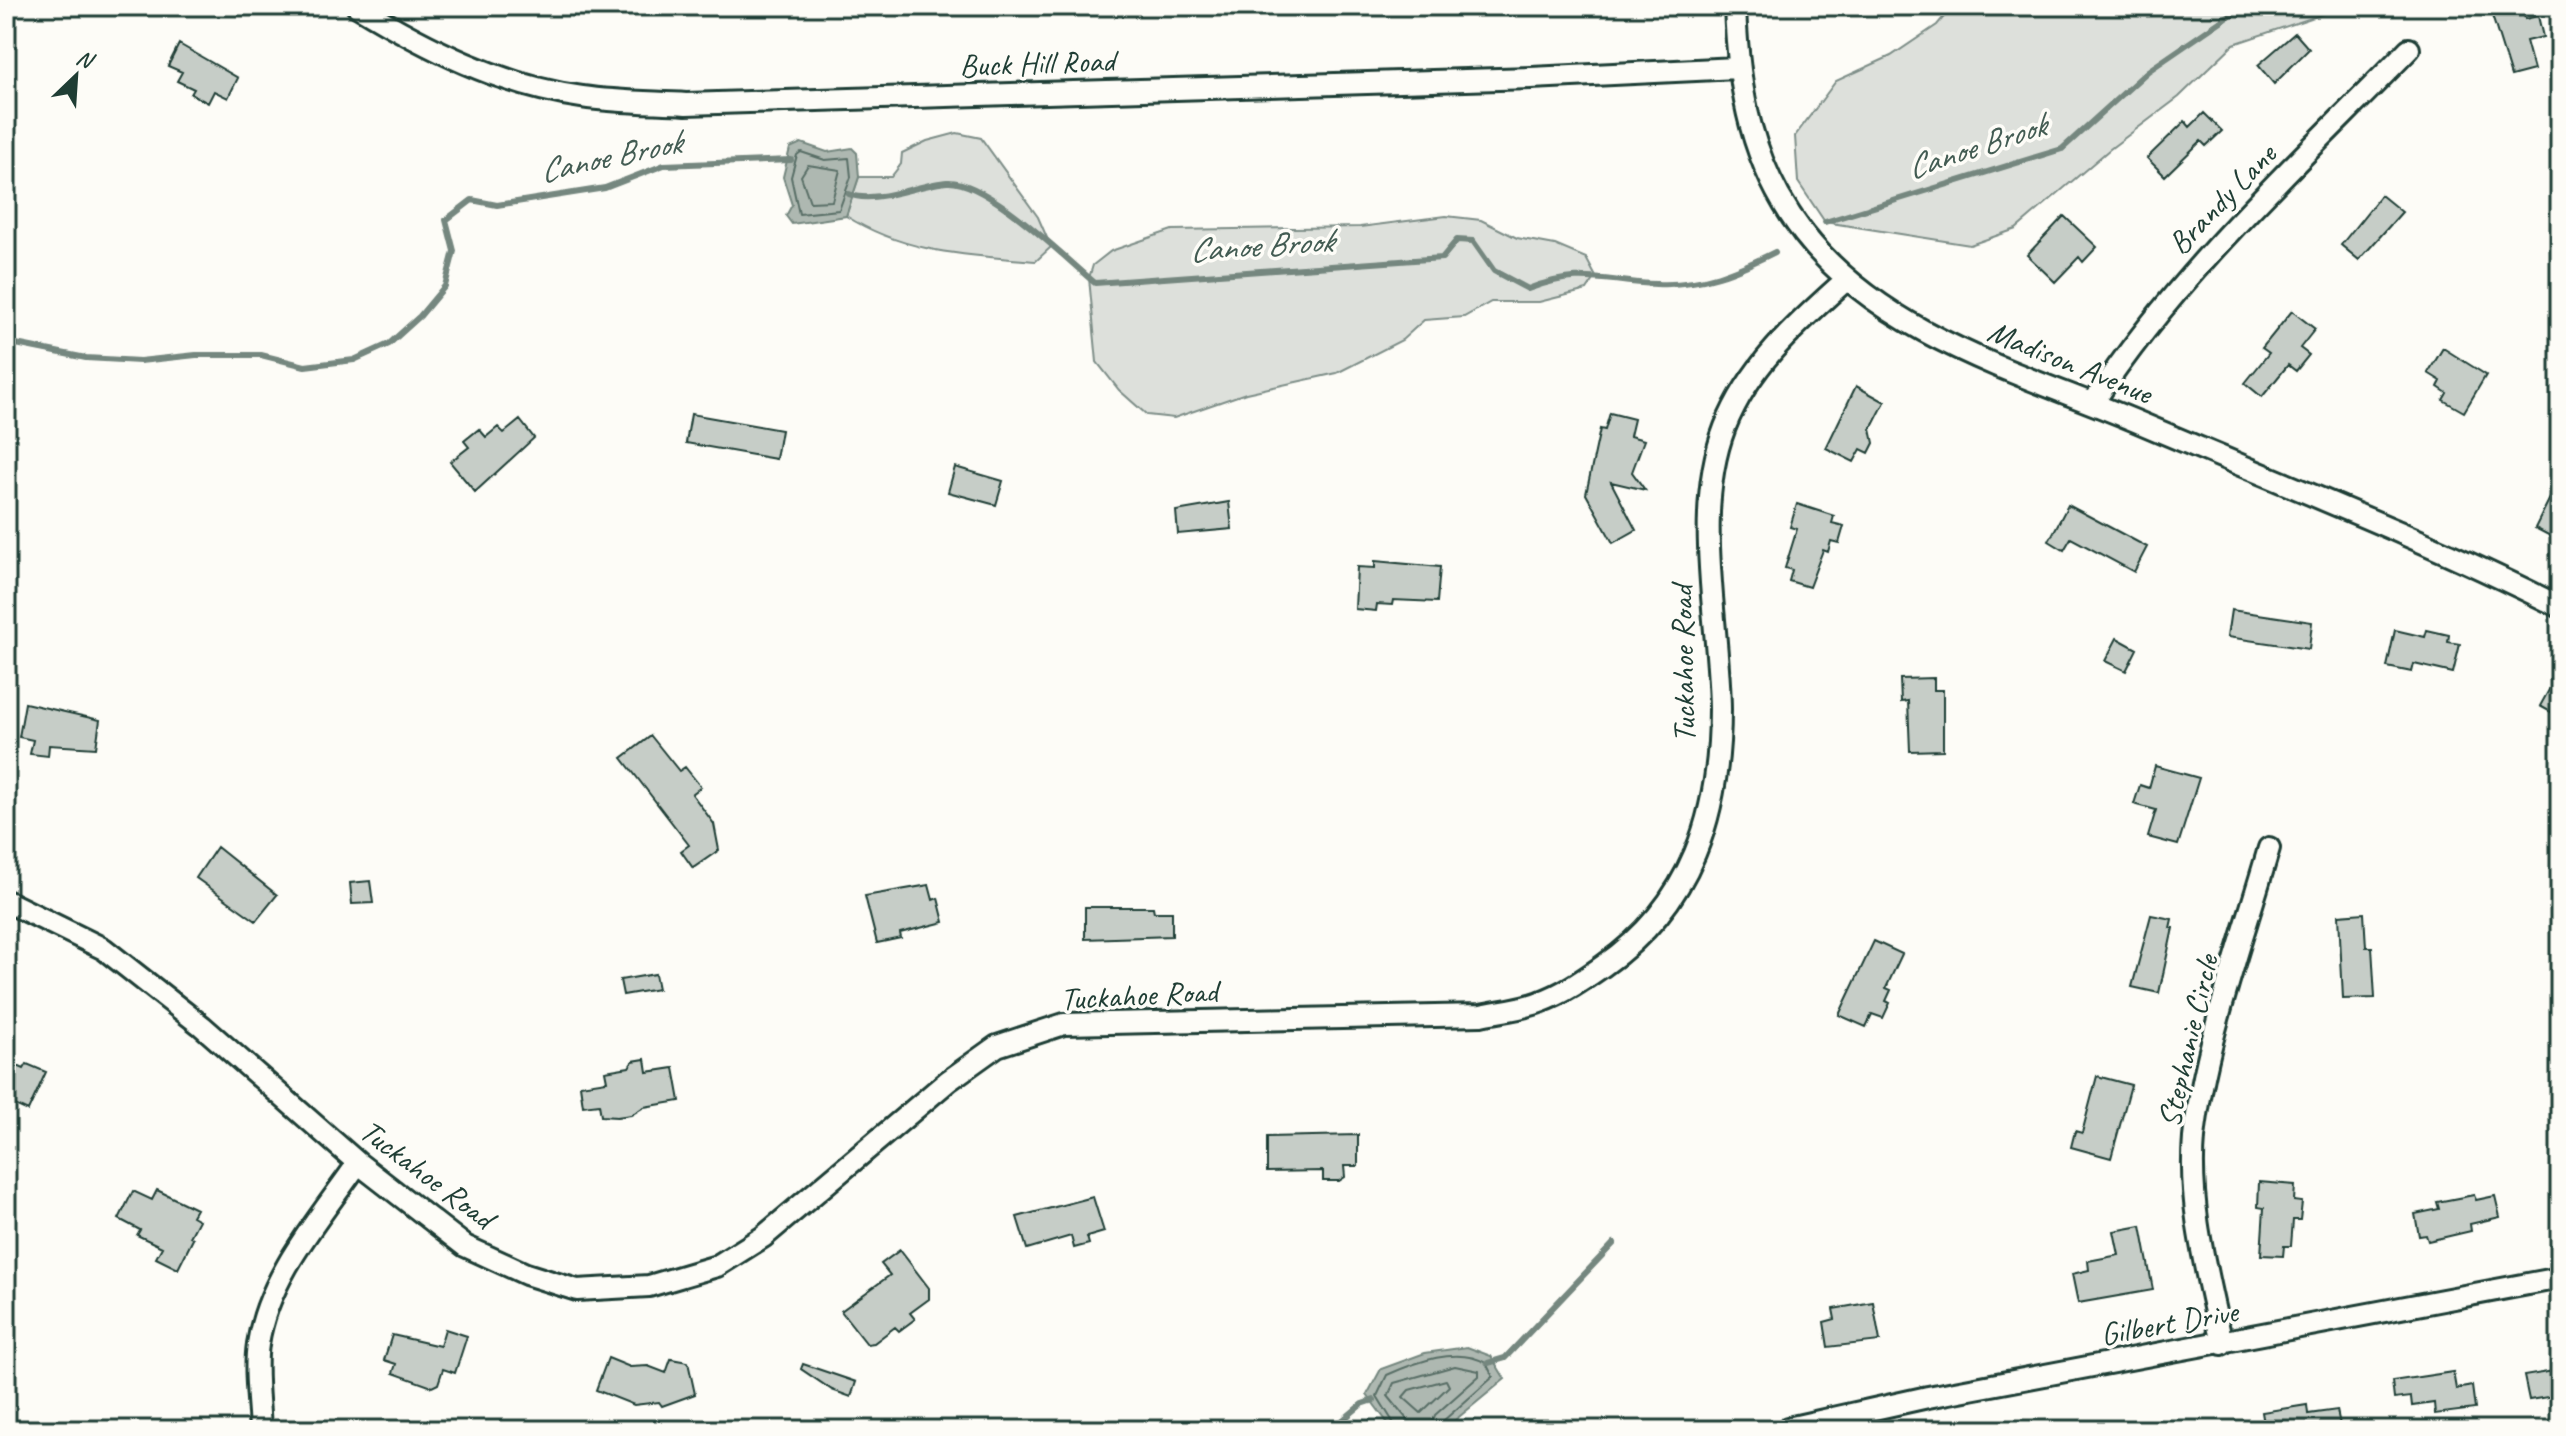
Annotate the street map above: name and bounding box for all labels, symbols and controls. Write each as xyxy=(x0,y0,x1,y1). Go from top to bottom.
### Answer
north arrow xyxy=(36,36,116,116)
street label: Buck Hill Road xyxy=(959,40,1121,86)
text: N xyxy=(72,43,99,76)
water label: Canoe Brook xyxy=(1901,101,2057,189)
water label: Canoe Brook xyxy=(535,119,691,192)
street label: Brandy Lane xyxy=(2159,133,2287,263)
water label: Canoe Brook xyxy=(1188,218,1341,271)
street label: Madison Avenue xyxy=(1982,310,2161,414)
street label: Tuckahoe Road xyxy=(1661,581,1705,743)
street label: Stephanie Circle xyxy=(2148,948,2228,1131)
street label: Tuckahoe Road xyxy=(1059,970,1223,1020)
street label: Tuckahoe Road xyxy=(352,1110,506,1240)
street label: Gilbert Drive xyxy=(2097,1290,2243,1355)

